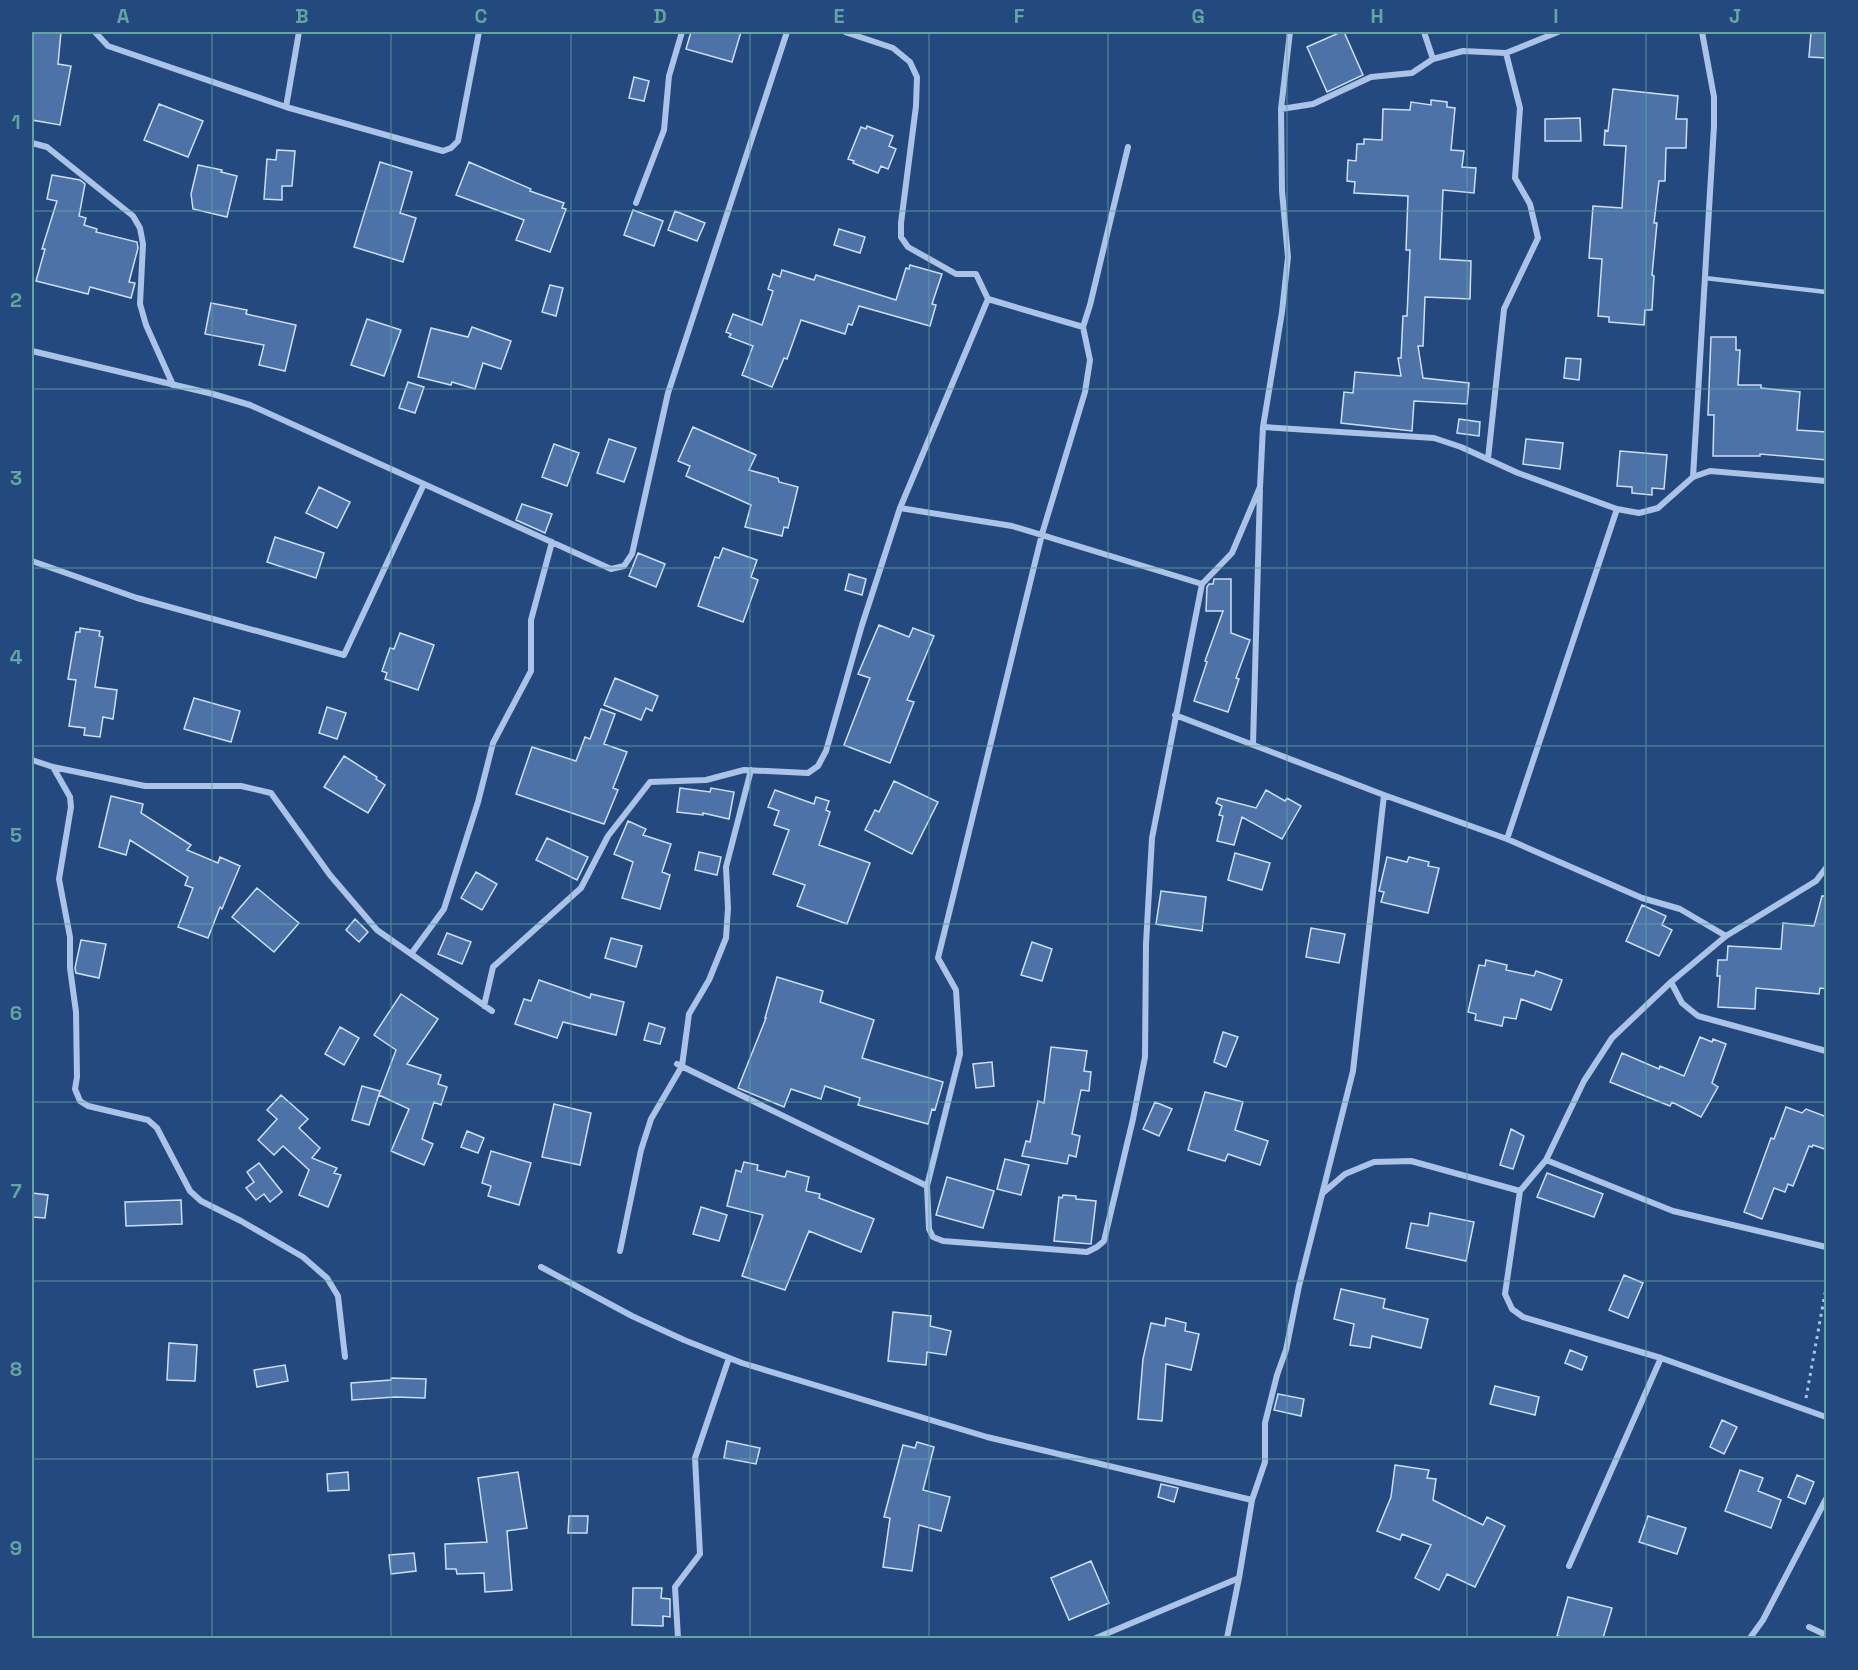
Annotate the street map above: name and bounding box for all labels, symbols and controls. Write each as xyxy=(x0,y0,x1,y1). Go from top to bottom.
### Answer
text: A xyxy=(117,3,130,29)
text: B xyxy=(295,3,309,29)
text: C xyxy=(475,3,488,29)
text: D xyxy=(653,3,667,29)
text: E xyxy=(833,3,845,29)
text: F xyxy=(1014,3,1025,29)
text: G xyxy=(1191,3,1205,29)
text: H xyxy=(1370,3,1384,29)
text: I xyxy=(1553,3,1559,29)
text: J xyxy=(1729,3,1741,29)
text: 1 xyxy=(11,109,21,135)
text: 2 xyxy=(10,287,22,313)
text: 3 xyxy=(10,465,22,491)
text: 4 xyxy=(10,644,23,670)
text: 5 xyxy=(10,822,22,848)
text: 6 xyxy=(10,1000,22,1026)
text: 7 xyxy=(10,1178,22,1204)
text: 8 xyxy=(10,1356,22,1382)
text: 9 xyxy=(10,1535,22,1561)

